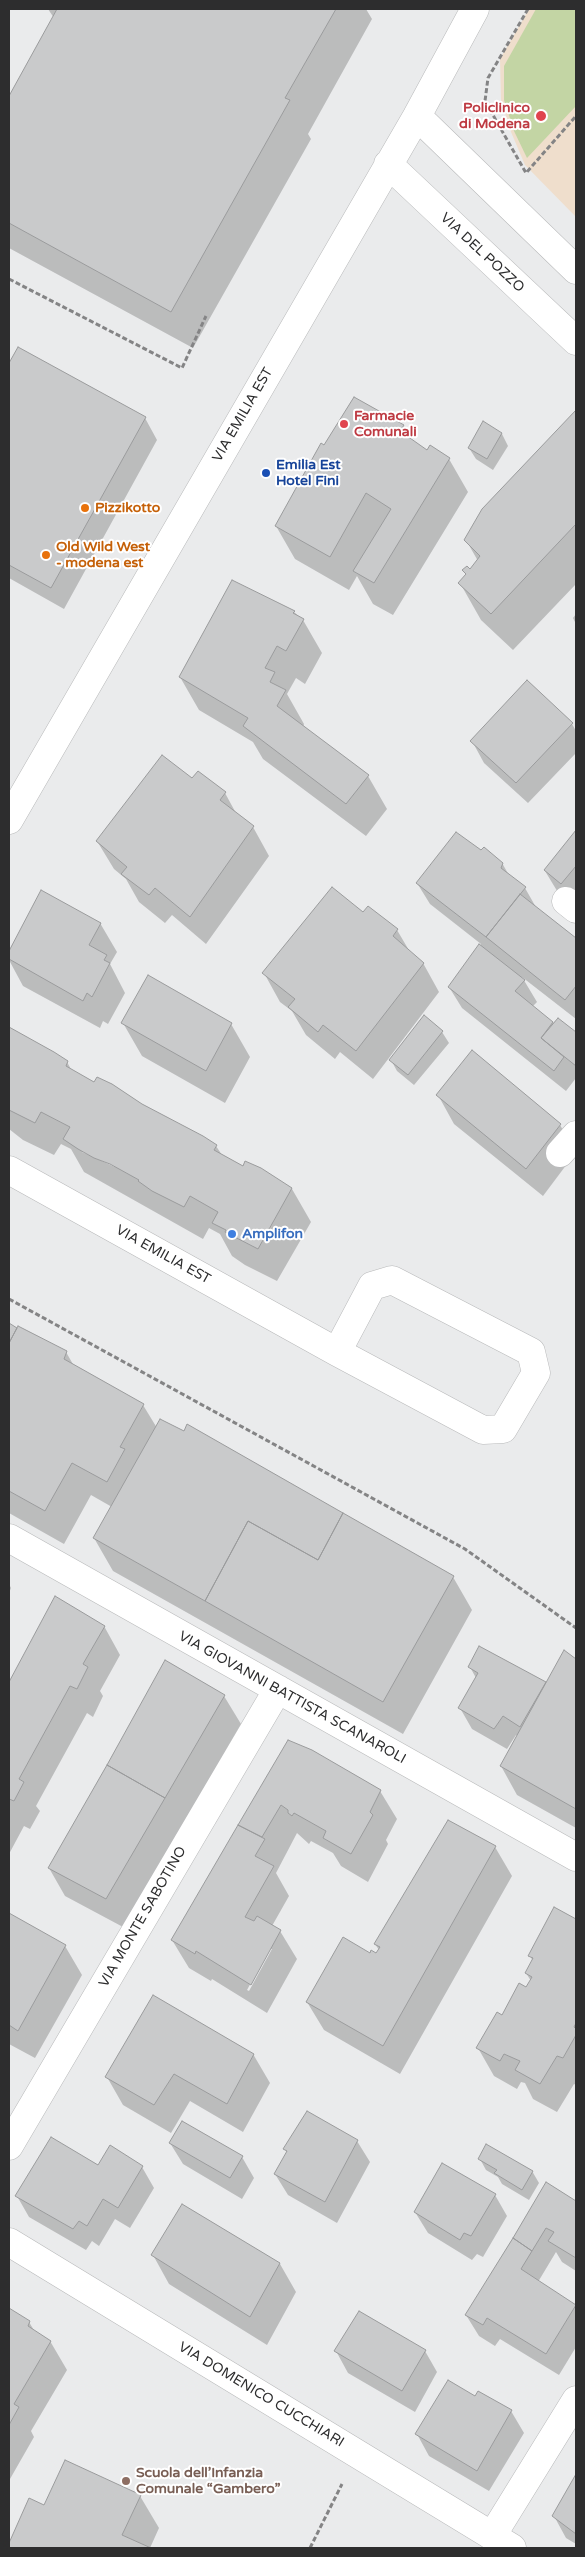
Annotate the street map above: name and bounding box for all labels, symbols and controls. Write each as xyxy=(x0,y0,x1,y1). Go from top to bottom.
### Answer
place label: Policlinico di Modena xyxy=(459,100,530,132)
marker: Policlinico di Modena xyxy=(534,109,548,123)
street label: VIA DEL POZZO xyxy=(436,210,528,296)
street label: VIA EMILIA EST xyxy=(209,365,277,465)
place label: Farmacie Comunali xyxy=(354,408,417,441)
marker: Farmacie Comunali xyxy=(338,418,350,430)
place label: Emilia Est Hotel Fini xyxy=(276,457,341,490)
marker: Emilia Est Hotel Fini xyxy=(260,467,272,479)
place label: Pizzikotto xyxy=(95,500,160,516)
marker: Pizzikotto xyxy=(79,502,91,514)
place label: Old Wild West - modena est xyxy=(56,539,150,572)
marker: Old Wild West - modena est xyxy=(40,549,52,561)
street label: VIA EMILIA EST xyxy=(113,1222,213,1288)
place label: Amplifon xyxy=(242,1226,303,1242)
marker: Amplifon xyxy=(226,1228,238,1240)
street label: VIA GIOVANNI BATTISTA SCANAROLI xyxy=(175,1628,409,1768)
street label: VIA MONTE SABOTINO xyxy=(96,1844,190,1990)
street label: VIA DOMENICO CUCCHIARI xyxy=(175,2339,347,2451)
place label: Scuola dell’Infanzia Comunale “Gambero” xyxy=(136,2465,280,2498)
marker: Scuola dell’Infanzia Comunale “Gambero” xyxy=(120,2475,132,2487)

